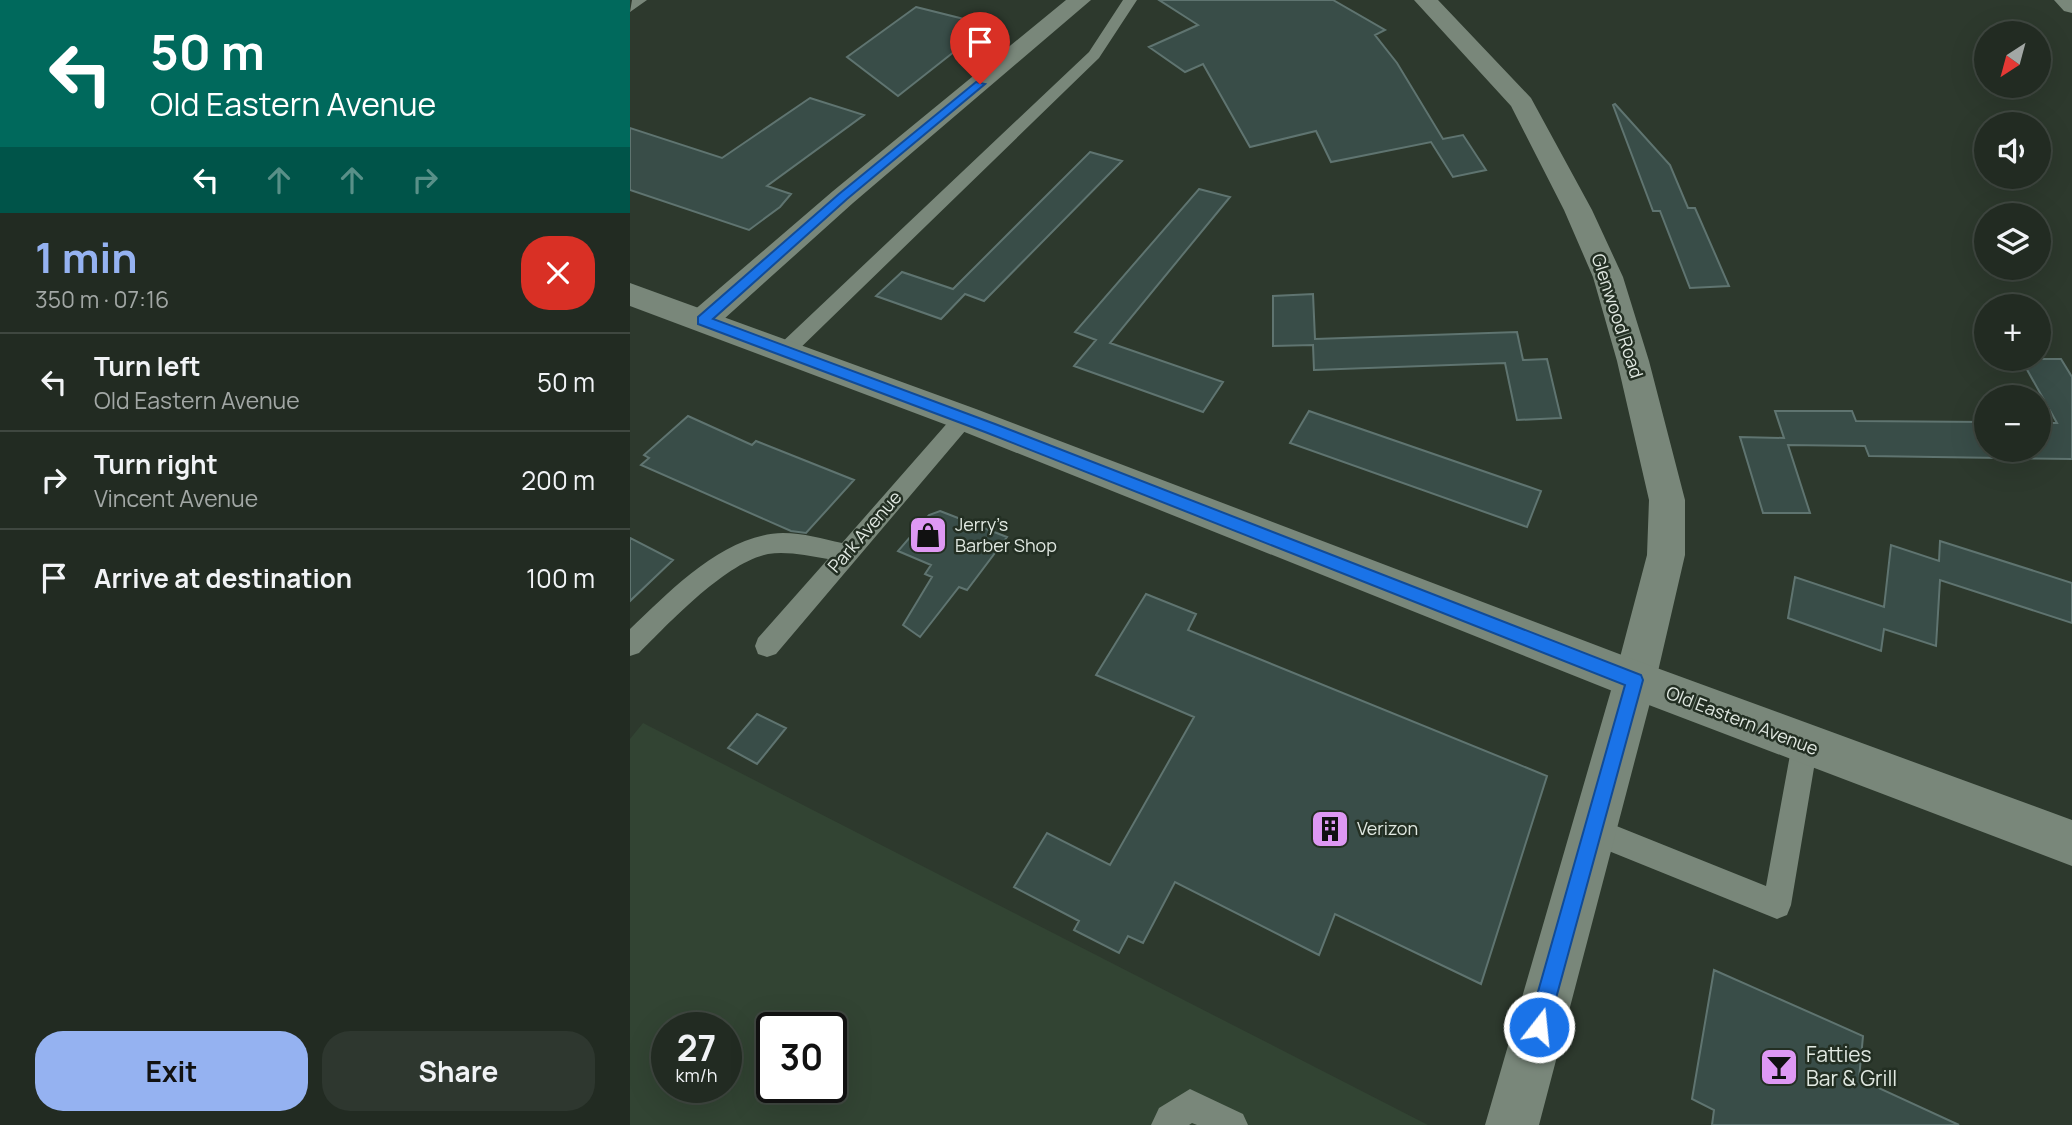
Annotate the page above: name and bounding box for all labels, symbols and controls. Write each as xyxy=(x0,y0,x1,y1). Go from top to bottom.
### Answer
pin xyxy=(950,12.0,1010,84)
text: 50 m xyxy=(150,18,265,85)
north arrow xyxy=(1974,21,2051,98)
map controls xyxy=(1974,21,2051,462)
icon: arrive xyxy=(961,23,999,61)
icon: left xyxy=(35,28,126,119)
text: Old Eastern Avenue xyxy=(150,82,436,126)
button: sound xyxy=(1974,112,2051,189)
icon: left xyxy=(187,161,225,199)
icon: ahead xyxy=(260,161,298,199)
icon: ahead xyxy=(333,161,371,199)
icon: right xyxy=(406,161,444,199)
button: layers xyxy=(1974,203,2051,280)
text: 1 min xyxy=(35,228,138,286)
button: close xyxy=(521,236,595,310)
street label: Glenwood Road xyxy=(1587,250,1649,381)
text: 350 m · 07:16 xyxy=(35,283,169,315)
button: + xyxy=(1974,294,2051,371)
text: Turn left xyxy=(94,348,201,384)
icon: left xyxy=(35,363,73,401)
text: 50 m xyxy=(537,364,595,400)
text: Old Eastern Avenue xyxy=(94,384,300,416)
button: − xyxy=(1974,385,2051,462)
text: Turn right xyxy=(94,446,218,482)
icon: right xyxy=(35,461,73,499)
text: 200 m xyxy=(521,462,595,498)
text: Vincent Avenue xyxy=(94,482,258,514)
street label: Park Avenue xyxy=(822,485,906,577)
place label: Jerry’s Barber Shop xyxy=(955,512,1057,557)
shop icon: Jerry’s Barber Shop xyxy=(907,514,949,556)
icon: arrive xyxy=(35,559,73,597)
text: Arrive at destination xyxy=(94,560,352,596)
text: 100 m xyxy=(526,560,595,596)
street label: Old Eastern Avenue xyxy=(1663,680,1822,760)
building icon: Verizon xyxy=(1309,808,1351,850)
place label: Verizon xyxy=(1357,816,1418,840)
position arrow xyxy=(1502,990,1576,1064)
speed limit sign: 30 xyxy=(756,1012,847,1103)
text: 27 xyxy=(677,1024,716,1072)
button: Exit xyxy=(35,1031,308,1111)
button: Share xyxy=(322,1031,595,1111)
place label: Fatties Bar & Grill xyxy=(1806,1040,1897,1092)
bar icon: Fatties Bar & Grill xyxy=(1758,1046,1800,1088)
text: km/h xyxy=(676,1063,717,1087)

